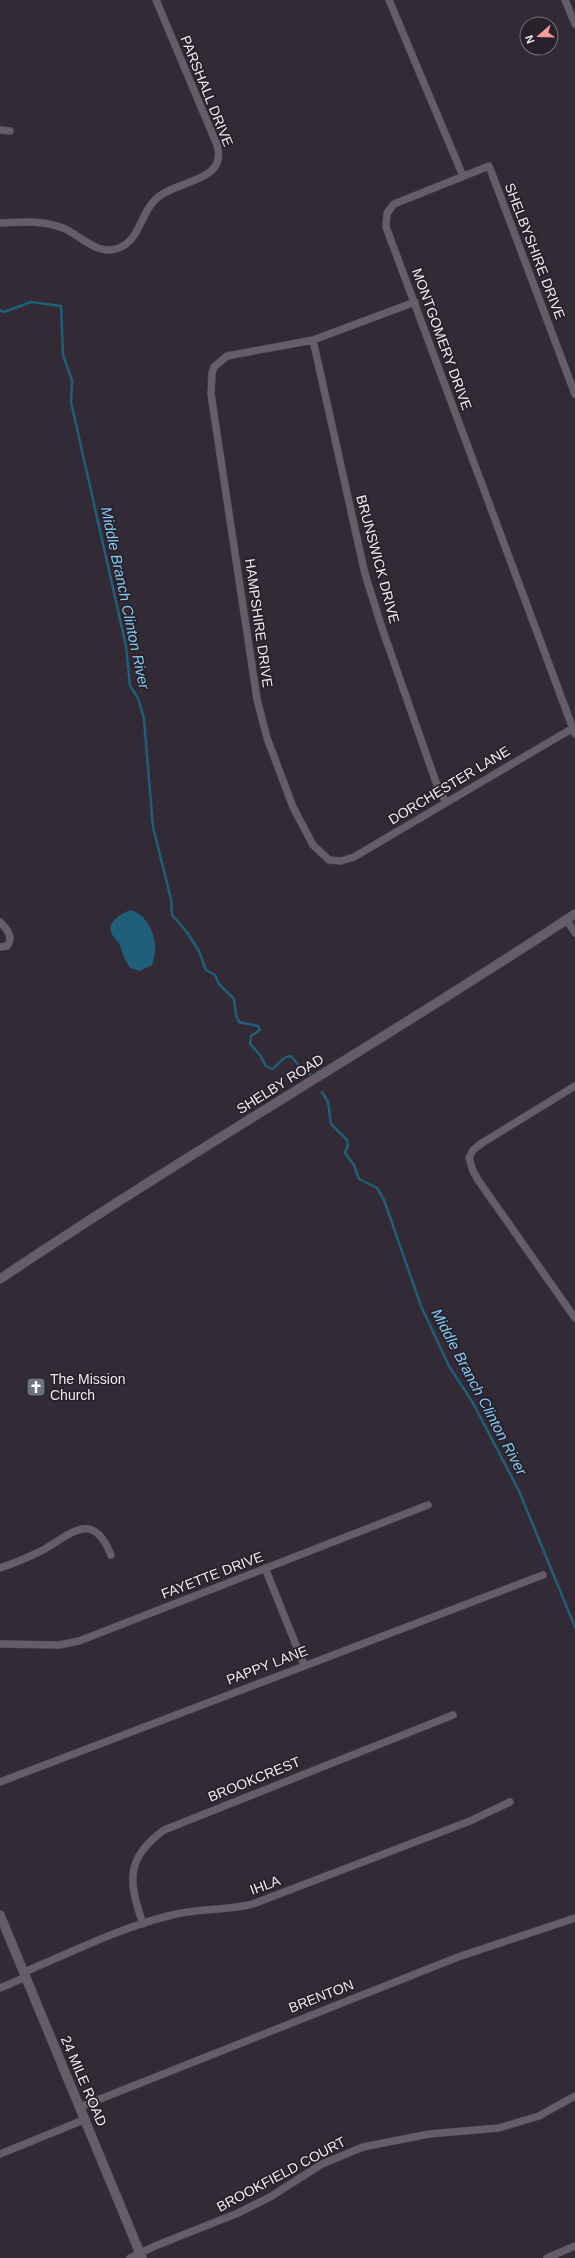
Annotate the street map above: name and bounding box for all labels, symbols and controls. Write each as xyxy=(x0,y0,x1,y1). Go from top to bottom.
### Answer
north arrow xyxy=(519,16,559,56)
street label: PARSHALL DRIVE xyxy=(177,33,237,149)
text: N xyxy=(523,34,537,45)
street label: SHELBYSHIRE DRIVE xyxy=(502,181,568,321)
street label: MONTGOMERY DRIVE xyxy=(409,266,475,412)
street label: BRUNSWICK DRIVE xyxy=(353,493,403,625)
water label: Middle Branch Clinton River xyxy=(98,505,153,692)
street label: HAMPSHIRE DRIVE xyxy=(242,558,276,688)
street label: DORCHESTER LANE xyxy=(386,742,512,828)
street label: SHELBY ROAD xyxy=(234,1051,326,1117)
water label: Middle Branch Clinton River xyxy=(428,1306,531,1479)
place label: The Mission Church xyxy=(50,1371,125,1403)
church icon: The Mission Church xyxy=(25,1376,47,1398)
street label: FAYETTE DRIVE xyxy=(159,1548,265,1602)
street label: PAPPY LANE xyxy=(224,1642,310,1688)
street label: BROOKCREST xyxy=(206,1753,303,1805)
street label: IHLA xyxy=(248,1872,283,1898)
street label: BRENTON xyxy=(286,1976,356,2016)
street label: 24 MILE ROAD xyxy=(58,2033,110,2129)
street label: BROOKFIELD COURT xyxy=(214,2133,349,2215)

